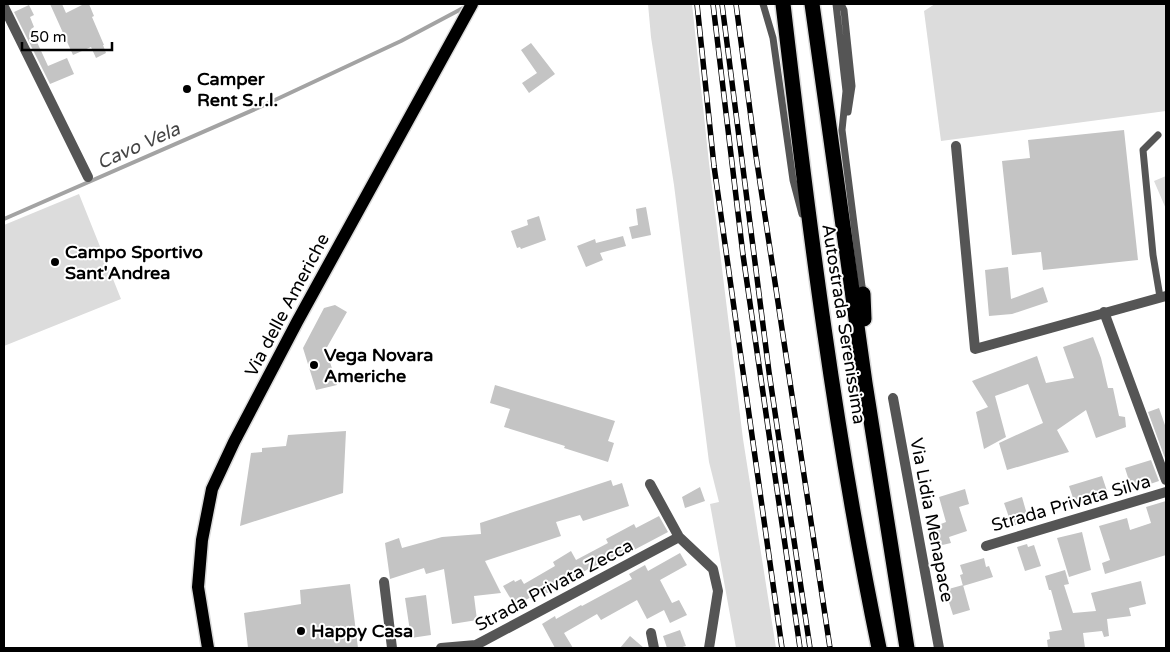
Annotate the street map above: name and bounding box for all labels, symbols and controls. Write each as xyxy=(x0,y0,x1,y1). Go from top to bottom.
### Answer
scale bar xyxy=(22,20,112,52)
text: 50 m xyxy=(30,28,67,46)
place label: Camper Rent S.r.l. xyxy=(197,68,278,111)
marker: Camper Rent S.r.l. xyxy=(181,83,193,95)
water label: Cavo Vela xyxy=(94,117,184,174)
street label: Autostrada Serenissima xyxy=(817,222,871,426)
street label: Via delle Americhe xyxy=(240,230,334,380)
place label: Campo Sportivo Sant'Andrea xyxy=(65,241,203,284)
marker: Campo Sportivo Sant'Andrea xyxy=(49,256,61,268)
place label: Vega Novara Americhe xyxy=(324,344,433,387)
marker: Vega Novara Americhe xyxy=(308,359,320,371)
street label: Via Lidia Menapace xyxy=(905,436,959,604)
street label: Strada Privata Silva xyxy=(989,470,1153,536)
street label: Strada Privata Zecca xyxy=(471,534,637,636)
place label: Happy Casa xyxy=(311,620,413,642)
marker: Happy Casa xyxy=(295,625,307,637)

